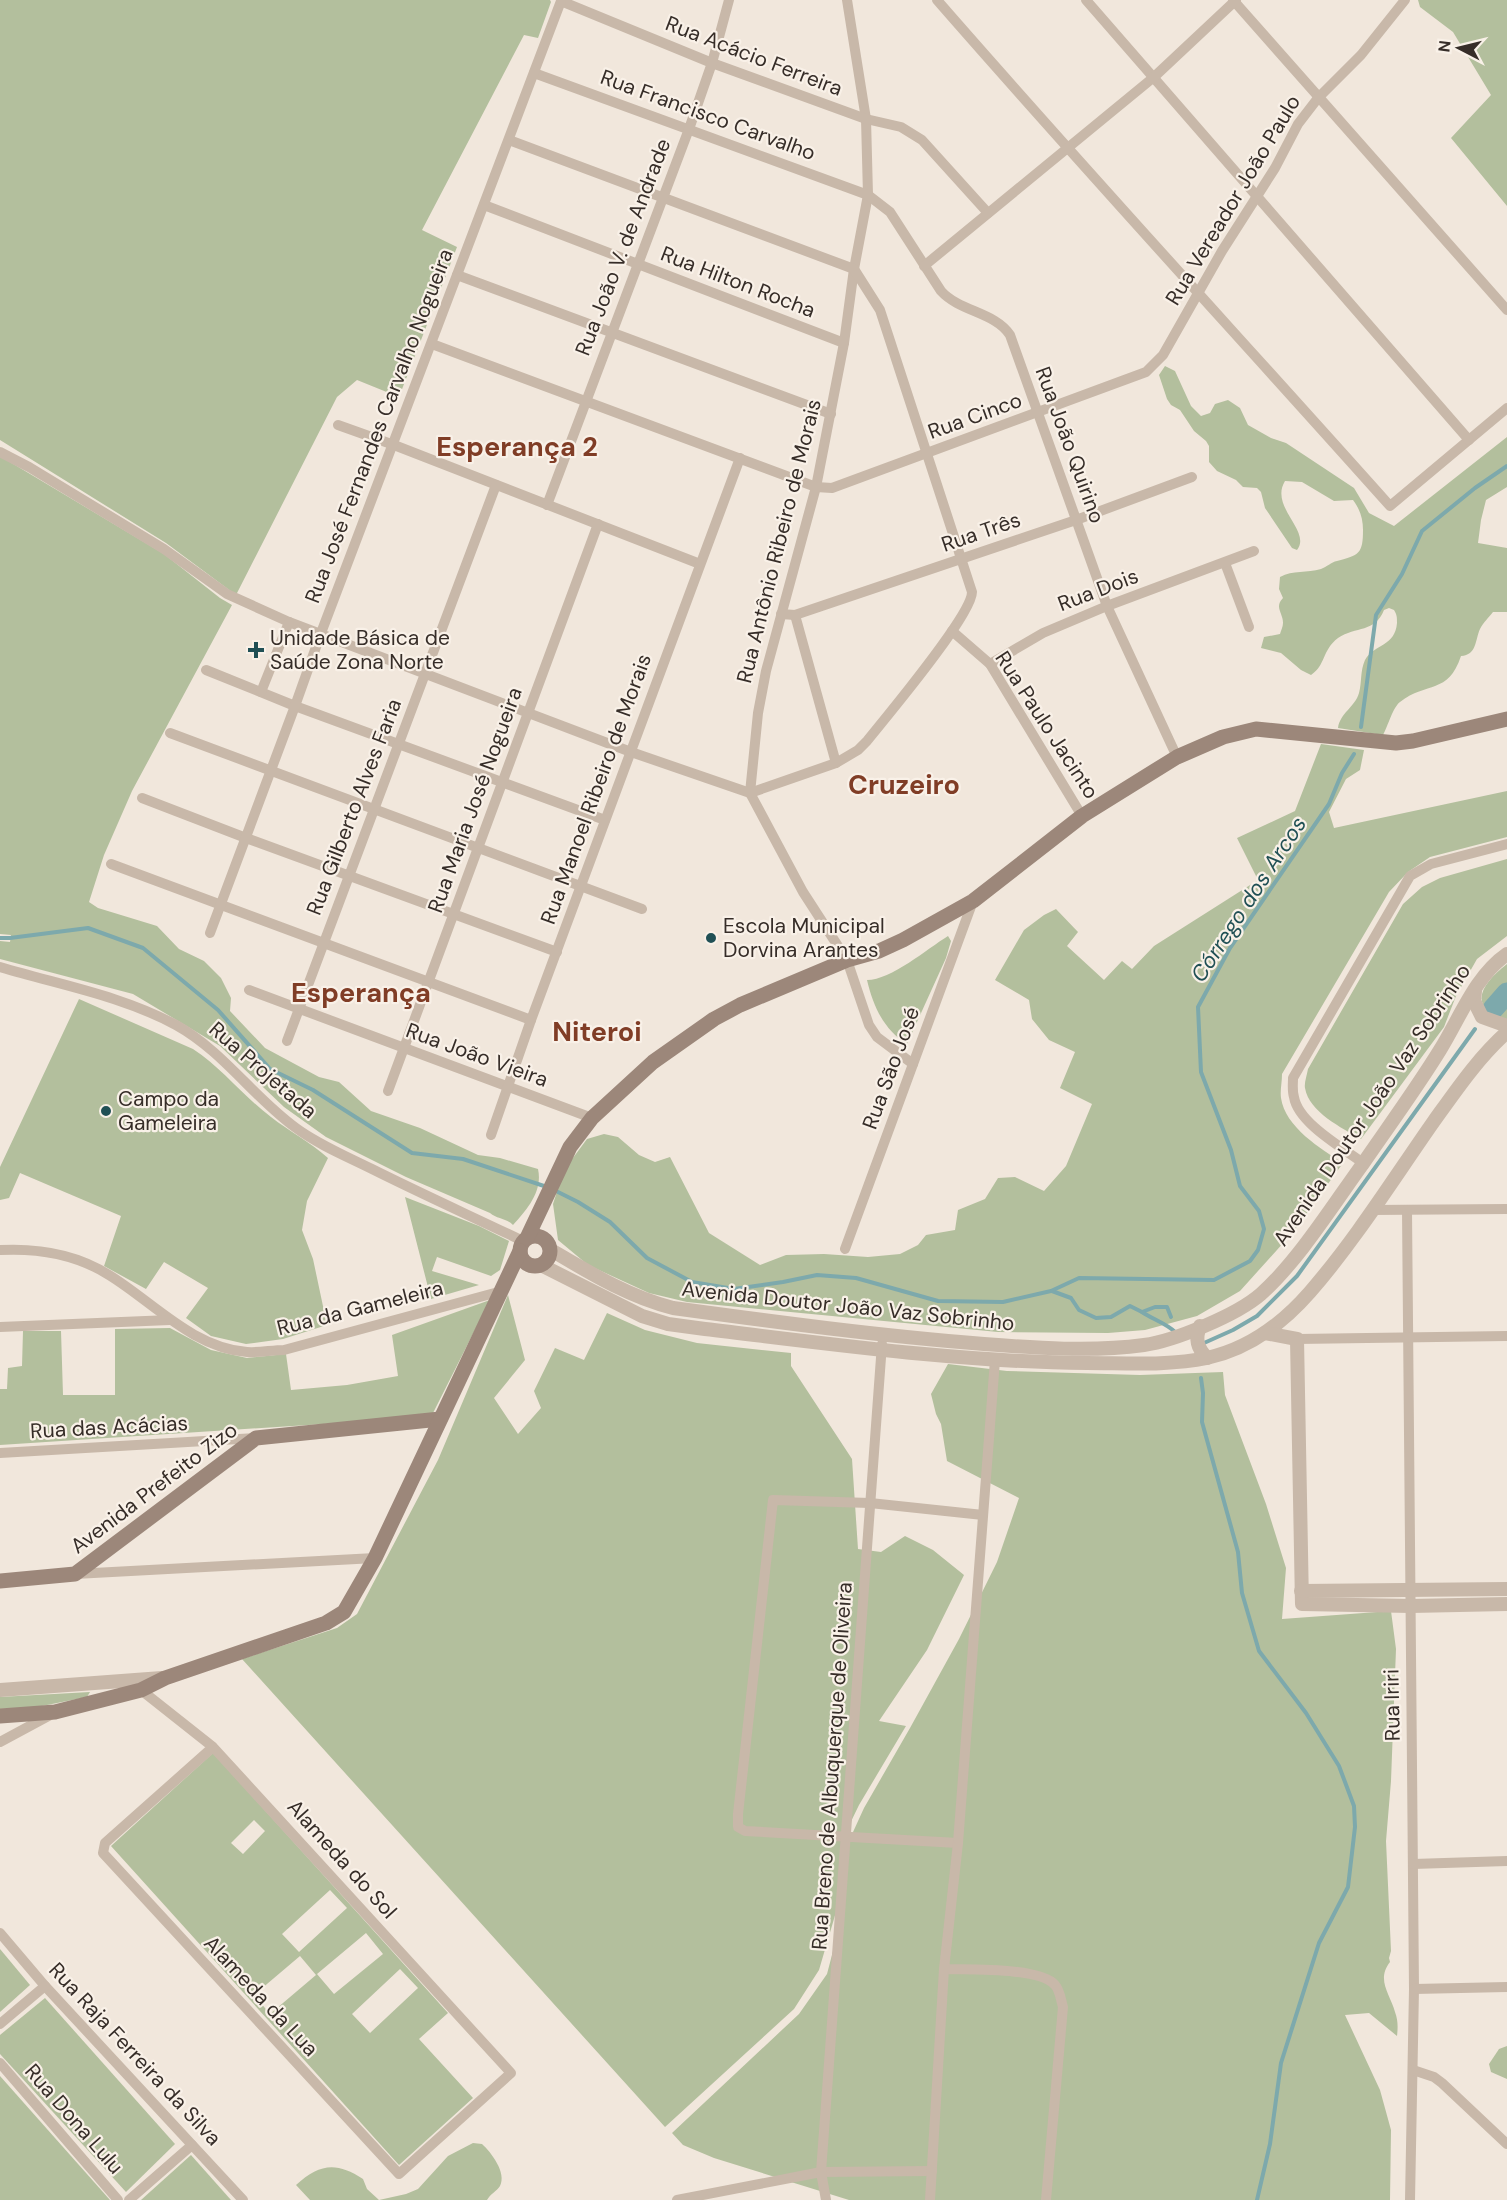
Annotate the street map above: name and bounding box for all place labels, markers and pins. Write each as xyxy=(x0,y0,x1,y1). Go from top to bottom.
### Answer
place label: Unidade Básica de Saúde Zona Norte xyxy=(270,624,450,676)
marker: Unidade Básica de Saúde Zona Norte xyxy=(247,641,265,659)
place label: Escola Municipal Dorvina Arantes xyxy=(723,912,885,964)
marker: Escola Municipal Dorvina Arantes xyxy=(704,931,718,945)
place label: Campo da Gameleira xyxy=(118,1085,219,1137)
marker: Campo da Gameleira xyxy=(99,1104,113,1118)

